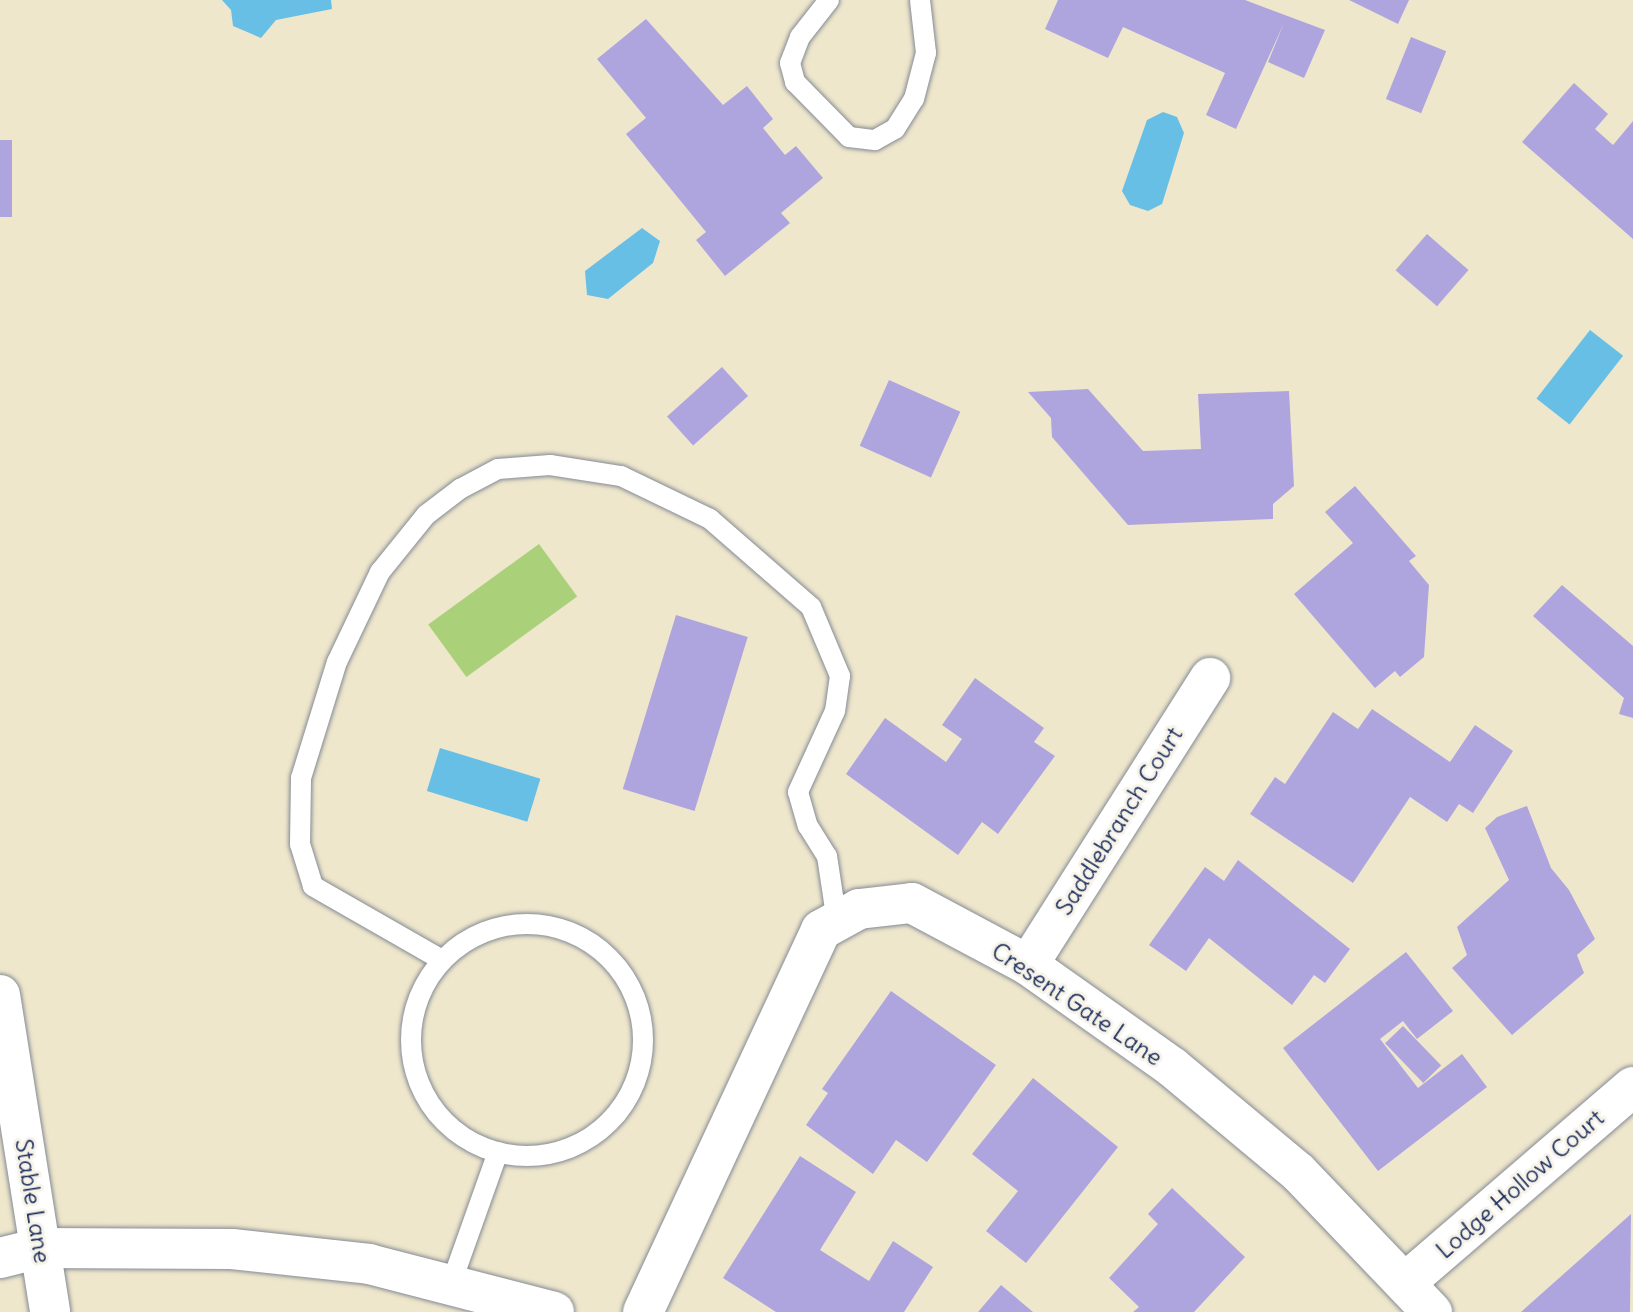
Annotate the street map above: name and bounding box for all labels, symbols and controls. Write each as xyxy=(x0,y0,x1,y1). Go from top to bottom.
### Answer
street label: Saddlebranch Court xyxy=(1049,722,1189,920)
street label: Cresent Gate Lane xyxy=(986,936,1168,1072)
street label: Lodge Hollow Court xyxy=(1430,1103,1610,1265)
street label: Stable Lane xyxy=(9,1137,57,1265)

